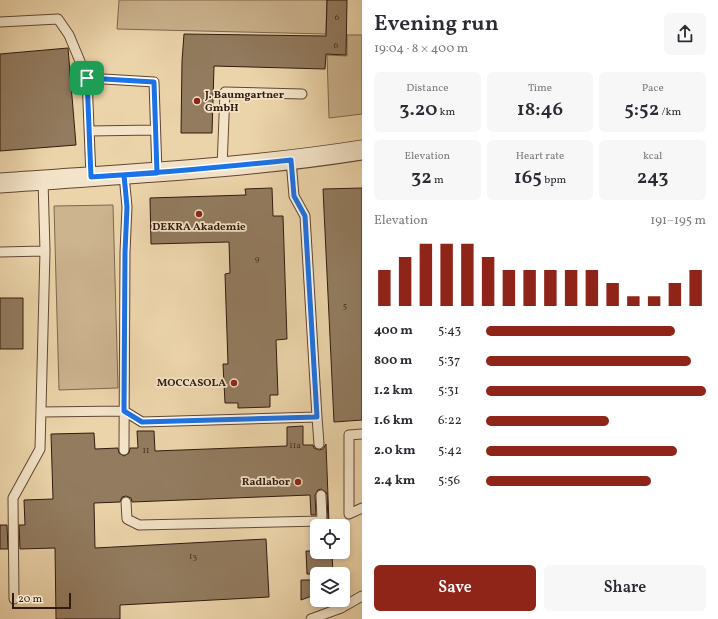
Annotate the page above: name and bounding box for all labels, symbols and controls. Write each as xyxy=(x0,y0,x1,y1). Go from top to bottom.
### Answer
text: Evening run xyxy=(374,9,499,40)
house number: 6 xyxy=(335,11,340,24)
button: share xyxy=(664,13,706,55)
house number: 6 xyxy=(334,39,339,52)
text: 19:04 · 8 × 400 m xyxy=(374,40,468,58)
pin xyxy=(70,61,104,95)
icon: arrive xyxy=(76,67,98,89)
text: Distance xyxy=(406,81,448,96)
text: Time xyxy=(528,81,552,96)
text: Pace xyxy=(642,81,664,96)
place label: J. Baumgartner GmbH xyxy=(204,88,285,116)
marker: J. Baumgartner GmbH xyxy=(192,96,202,106)
text: 3.20 xyxy=(399,96,437,124)
text: 18:46 xyxy=(517,96,563,124)
text: 5:52 xyxy=(624,96,659,124)
text: km xyxy=(437,105,455,120)
text: /km xyxy=(659,105,681,120)
text: Elevation xyxy=(404,149,450,164)
text: Heart rate xyxy=(516,149,564,164)
text: kcal xyxy=(643,149,662,164)
text: 32 xyxy=(411,164,432,192)
text: 165 xyxy=(514,164,542,192)
text: 243 xyxy=(637,164,668,192)
text: m xyxy=(432,173,444,188)
text: bpm xyxy=(542,173,566,188)
marker: DEKRA Akademie xyxy=(194,209,204,219)
text: Elevation xyxy=(374,212,428,230)
text: 191–195 m xyxy=(650,212,706,230)
place label: DEKRA Akademie xyxy=(152,220,246,235)
house number: 9 xyxy=(255,253,260,266)
house number: 5 xyxy=(343,299,347,312)
text: 400 m xyxy=(374,322,413,340)
text: 5:43 xyxy=(438,322,461,340)
text: 800 m xyxy=(374,352,412,370)
text: 5:37 xyxy=(438,352,460,370)
place label: MOCCASOLA xyxy=(157,376,226,391)
marker: MOCCASOLA xyxy=(229,378,239,388)
text: 1.2 km xyxy=(374,382,413,400)
text: 5:31 xyxy=(438,382,459,400)
text: 1.6 km xyxy=(374,412,413,430)
text: 6:22 xyxy=(438,412,462,430)
house number: 11a xyxy=(289,439,301,452)
text: 2.0 km xyxy=(374,442,416,460)
text: 5:42 xyxy=(438,442,462,460)
house number: 11 xyxy=(143,444,149,457)
text: 2.4 km xyxy=(374,472,415,490)
text: 5:56 xyxy=(438,472,460,490)
place label: Radlabor xyxy=(242,475,291,490)
marker: Radlabor xyxy=(293,477,303,487)
map controls xyxy=(310,519,350,607)
button: locate xyxy=(310,519,350,559)
house number: 13 xyxy=(189,550,197,563)
button: Save xyxy=(374,565,536,611)
button: Share xyxy=(544,565,706,611)
button: layers xyxy=(310,567,350,607)
scale bar xyxy=(12,591,71,610)
text: 20 m xyxy=(18,592,42,607)

